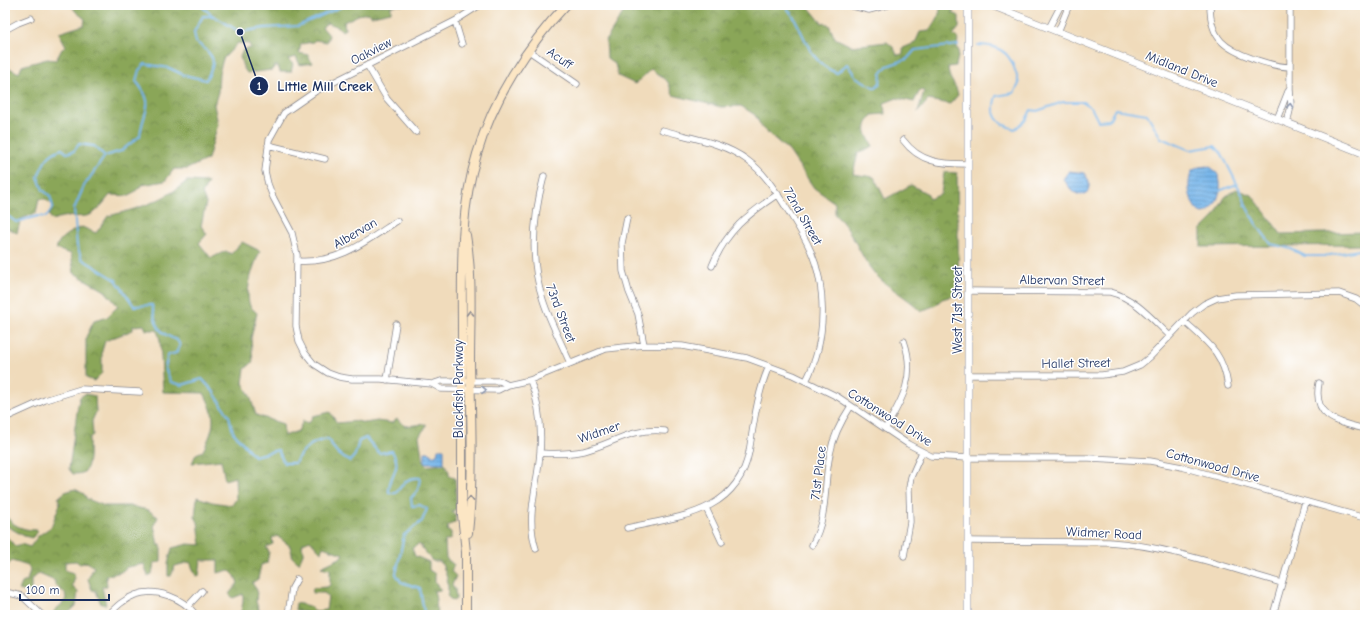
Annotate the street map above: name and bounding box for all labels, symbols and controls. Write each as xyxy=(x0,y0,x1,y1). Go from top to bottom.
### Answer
street label: Oakview xyxy=(348,34,394,68)
street label: Acuff xyxy=(544,44,577,73)
street label: Midland Drive xyxy=(1144,48,1221,90)
callout: Little Mill Creek xyxy=(249,73,381,99)
text: Little Mill Creek xyxy=(277,78,373,95)
text: 1 xyxy=(257,79,262,93)
one-way arrow xyxy=(1286,103,1295,109)
street label: 72nd Street xyxy=(781,185,826,249)
street label: Albervan xyxy=(330,214,380,252)
street label: West 71st Street xyxy=(950,265,965,354)
street label: Albervan Street xyxy=(1019,272,1106,288)
street label: 73rd Street xyxy=(543,282,579,345)
one-way arrow xyxy=(466,310,474,316)
street label: Blackfish Parkway xyxy=(451,340,466,438)
street label: Hallet Street xyxy=(1041,355,1112,371)
street label: Cottonwood Drive xyxy=(845,385,935,449)
one-way arrow xyxy=(481,386,487,394)
street label: Widmer xyxy=(576,418,623,446)
street label: 71st Place xyxy=(807,445,829,501)
street label: Cottonwood Drive xyxy=(1165,445,1262,485)
one-way arrow xyxy=(466,496,474,502)
street label: Widmer Road xyxy=(1066,524,1142,542)
scale bar xyxy=(20,576,109,602)
text: 100 m xyxy=(26,583,59,597)

